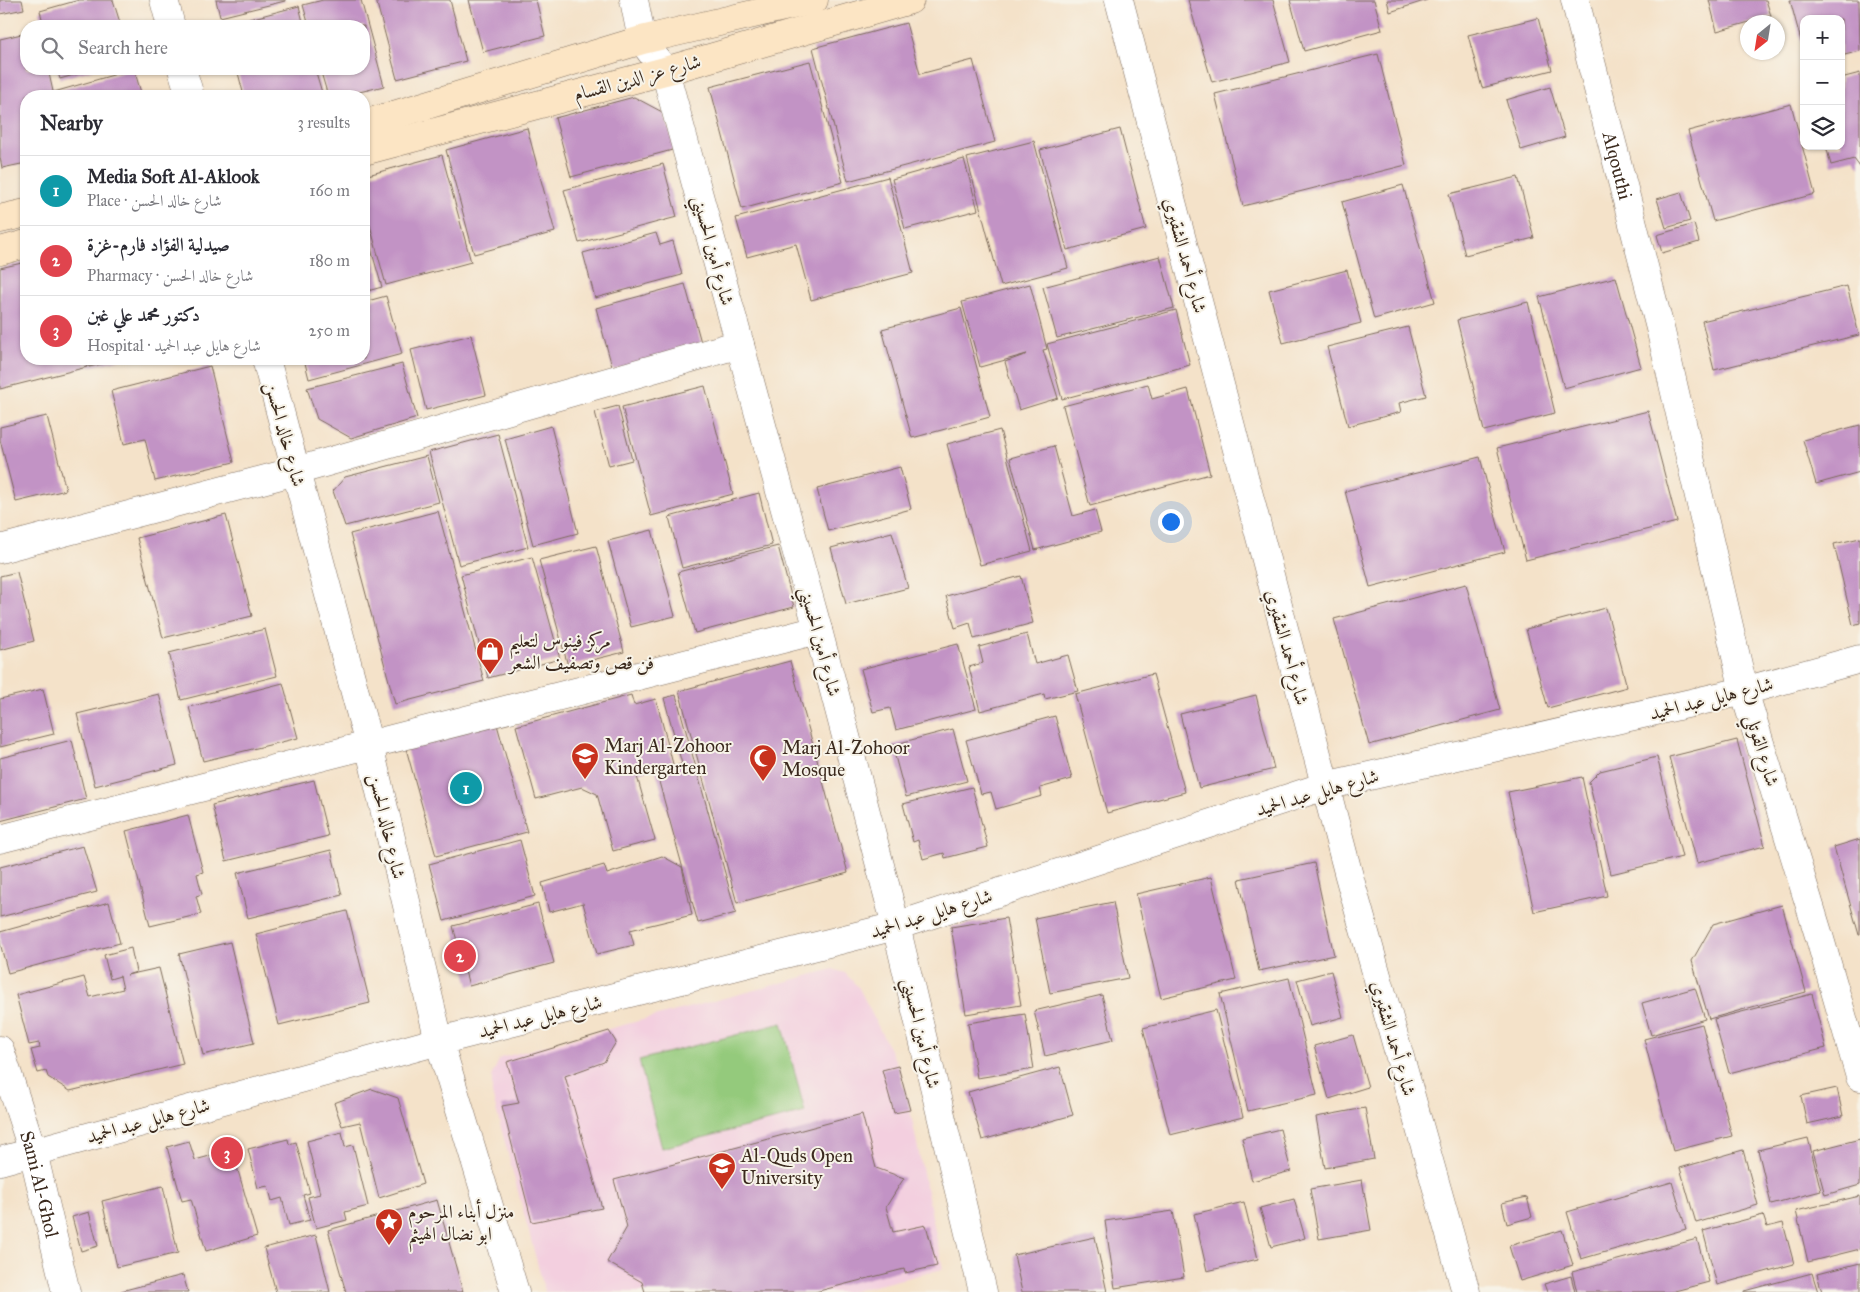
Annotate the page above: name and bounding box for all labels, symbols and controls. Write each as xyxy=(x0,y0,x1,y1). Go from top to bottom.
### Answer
north arrow xyxy=(1740,15,1785,60)
map controls xyxy=(1800,15,1845,150)
button: + xyxy=(1800,15,1845,60)
search box xyxy=(20,20,370,75)
icon: search xyxy=(38,34,66,62)
text: Search here xyxy=(78,36,168,59)
street label: شارع عز الدين القسام xyxy=(571,49,705,110)
button: − xyxy=(1800,60,1845,105)
button: layers xyxy=(1800,105,1845,150)
text: Nearby xyxy=(40,110,103,136)
text: 3 results xyxy=(297,113,350,132)
street label: Alqouthi xyxy=(1597,128,1637,202)
text: Media Soft Al-Aklook xyxy=(87,165,260,188)
text: 1 xyxy=(53,181,59,200)
text: 160 m xyxy=(309,181,350,200)
text: Place · شارع خالد الحسن xyxy=(87,191,222,210)
street label: شارع أمين الحسيني xyxy=(681,192,740,309)
street label: شارع أحمد الشقيري xyxy=(1155,195,1213,317)
text: صيدلية الفؤاد فارم-غزة xyxy=(87,233,230,256)
text: 2 xyxy=(52,251,60,270)
text: 180 m xyxy=(309,251,350,270)
text: Pharmacy · شارع خالد الحسن xyxy=(87,266,253,285)
text: دكتور محمد علي غبن xyxy=(87,303,200,326)
text: 3 xyxy=(53,321,59,340)
text: 250 m xyxy=(309,321,350,340)
text: Hospital · شارع هايل عبد الحميد xyxy=(87,336,261,355)
street label: شارع خالد الحسن xyxy=(257,379,311,490)
your location xyxy=(1158,509,1184,535)
street label: شارع أمين الحسيني xyxy=(788,583,847,700)
street label: شارع أحمد الشقيري xyxy=(1257,587,1315,709)
place label: مركز فينوس لتعليم فن قص وتصفيف الشعر xyxy=(507,629,654,676)
shop icon: مركز فينوس لتعليم فن قص وتصفيف الشعر xyxy=(475,636,505,675)
street label: شارع هايل عبد الحميد xyxy=(1647,672,1776,729)
street label: شارع القوتلي xyxy=(1734,711,1784,791)
place label: Marj Al-Zohoor Kindergarten xyxy=(604,734,733,780)
place label: Marj Al-Zohoor Mosque xyxy=(782,736,911,782)
school or university icon: Marj Al-Zohoor Kindergarten xyxy=(570,741,600,780)
mosque icon: Marj Al-Zohoor Mosque xyxy=(748,743,778,782)
street label: شارع هايل عبد الحميد xyxy=(1253,764,1382,825)
pin: 1 xyxy=(450,769,482,807)
street label: شارع خالد الحسن xyxy=(360,771,411,882)
street label: شارع هايل عبد الحميد xyxy=(867,884,996,947)
pin: 2 xyxy=(444,937,476,975)
street label: شارع أمين الحسيني xyxy=(891,975,946,1092)
street label: شارع أحمد الشقيري xyxy=(1362,978,1422,1100)
street label: شارع هايل عبد الحميد xyxy=(476,990,605,1047)
street label: شارع هايل عبد الحميد xyxy=(84,1093,213,1152)
street label: Sami Al-Ghol xyxy=(15,1128,64,1241)
pin: 3 xyxy=(211,1134,243,1172)
place label: Al-Quds Open University xyxy=(740,1144,853,1189)
school or university icon: Al-Quds Open University xyxy=(707,1151,737,1190)
place label: منزل أبناء المرحوم ابو نضال الهيثم xyxy=(408,1199,514,1253)
place icon: منزل أبناء المرحوم ابو نضال الهيثم xyxy=(374,1207,404,1246)

